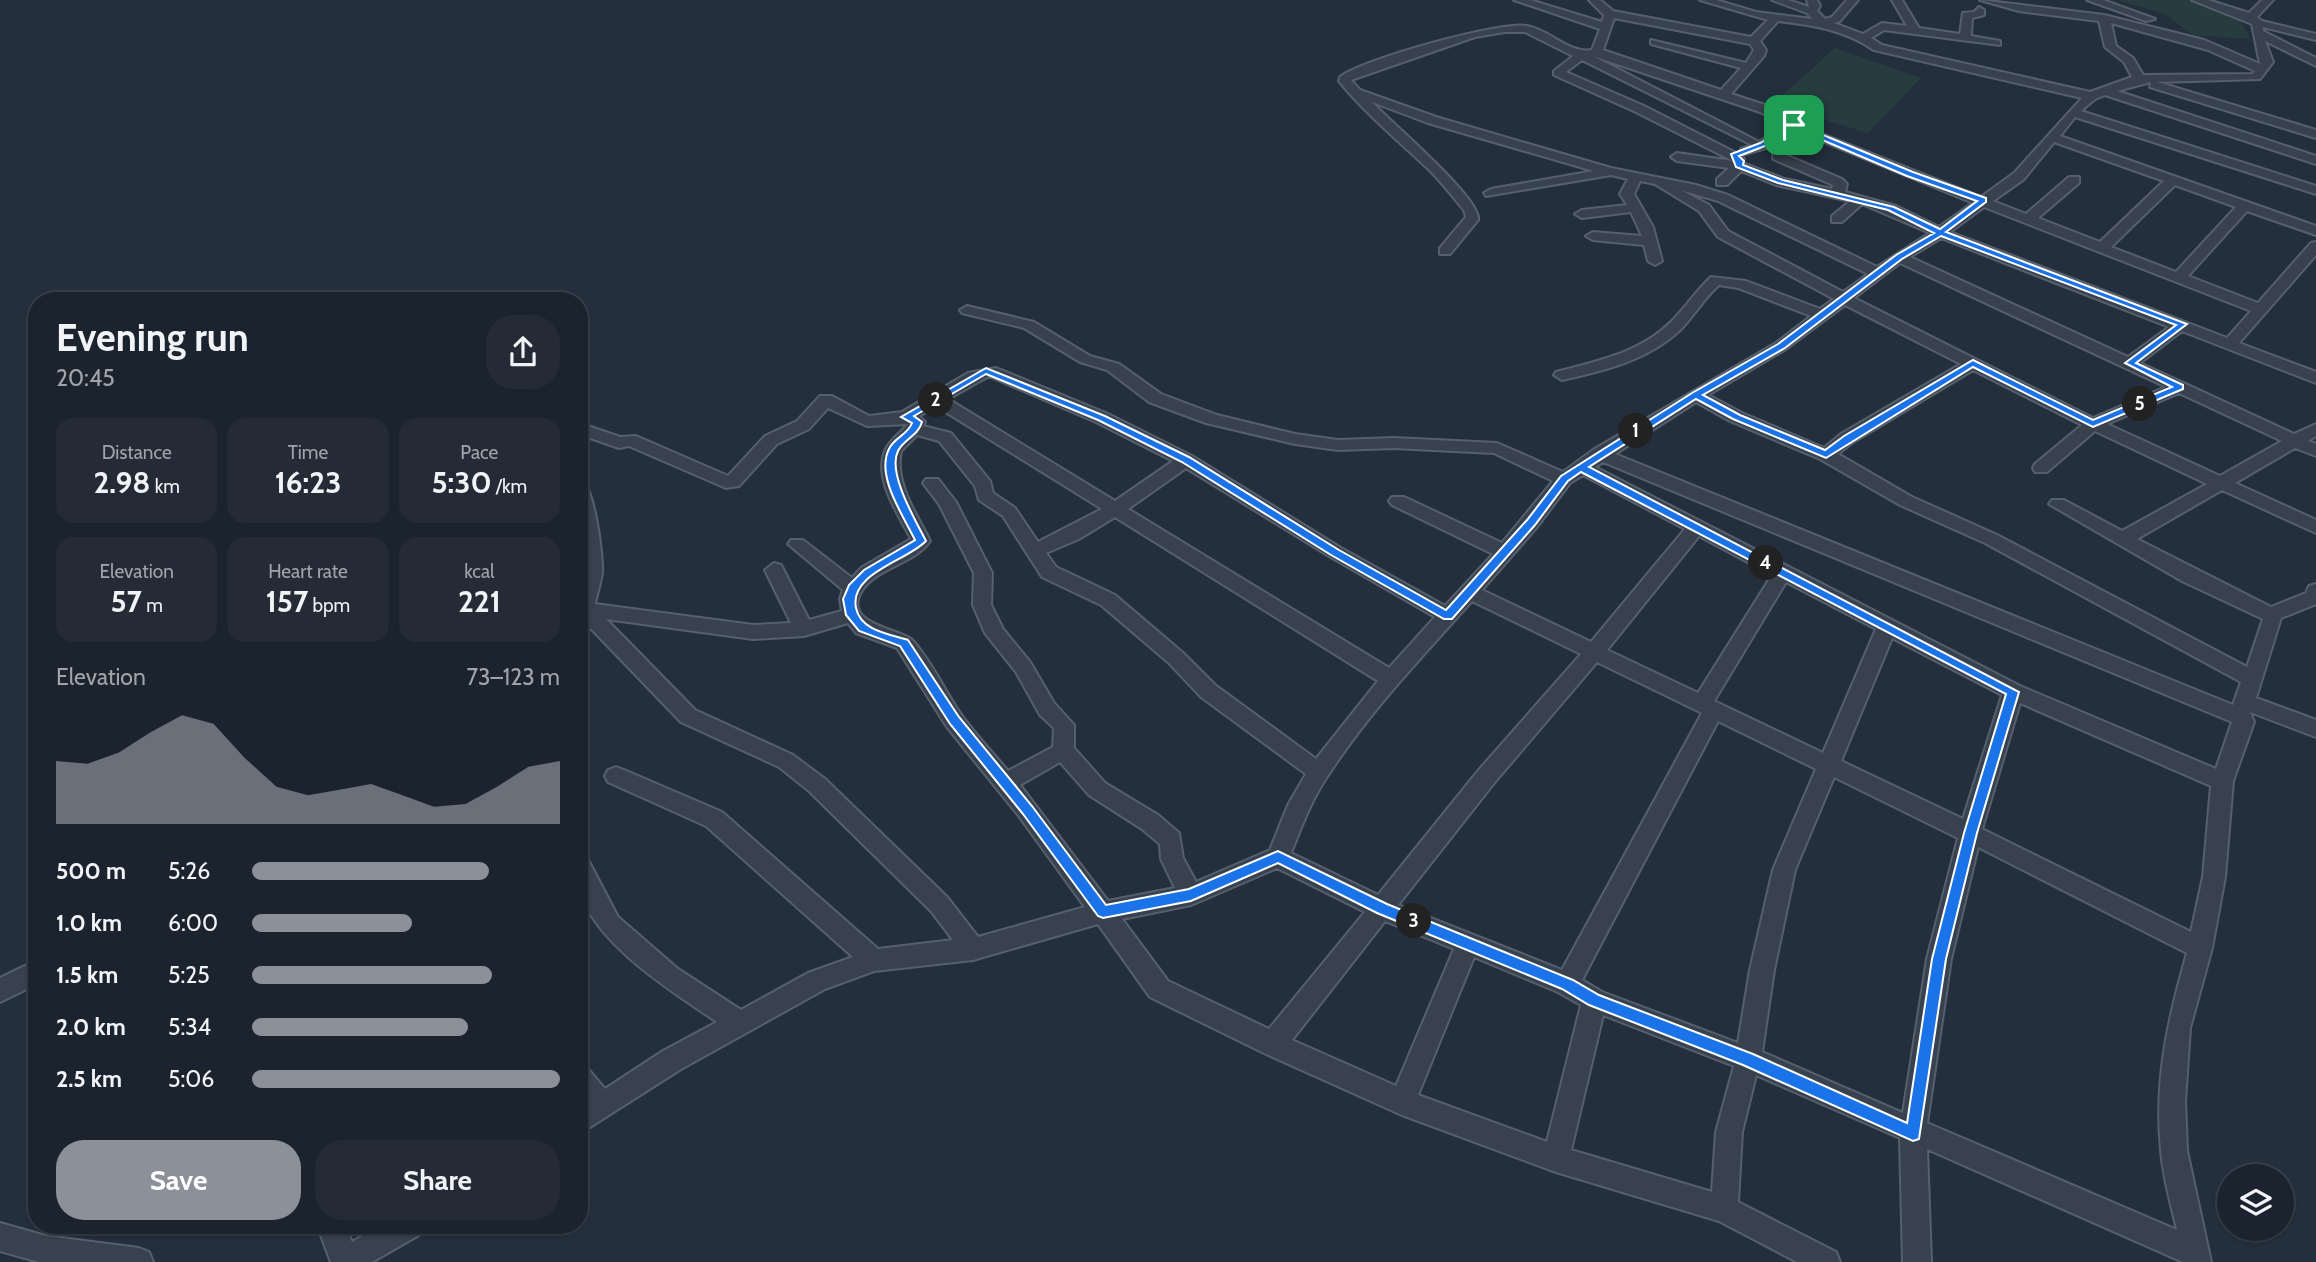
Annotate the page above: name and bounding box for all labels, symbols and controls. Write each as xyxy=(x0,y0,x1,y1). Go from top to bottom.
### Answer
pin xyxy=(1764,95,1824,155)
icon: arrive xyxy=(1775,106,1813,144)
text: Evening run xyxy=(56,314,249,361)
button: share xyxy=(486,315,560,389)
text: 20:45 xyxy=(56,364,115,392)
pin: 2 xyxy=(918,382,954,418)
pin: 5 xyxy=(2122,386,2158,422)
text: 2 xyxy=(930,388,941,411)
text: 5 xyxy=(2134,392,2145,415)
pin: 1 xyxy=(1618,414,1654,448)
text: 1 xyxy=(1632,419,1639,442)
text: Distance xyxy=(102,441,172,464)
text: Time xyxy=(288,441,328,464)
text: Pace xyxy=(460,441,498,464)
text: 2.98 xyxy=(93,464,150,501)
text: 16:23 xyxy=(275,464,341,501)
text: 5:30 xyxy=(431,464,492,501)
text: km xyxy=(150,475,180,498)
text: /km xyxy=(492,475,527,498)
pin: 4 xyxy=(1748,546,1784,580)
text: 4 xyxy=(1760,551,1771,574)
text: Elevation xyxy=(100,560,174,583)
text: Heart rate xyxy=(268,560,348,583)
text: kcal xyxy=(464,560,494,583)
text: 57 xyxy=(110,583,142,620)
text: 157 xyxy=(266,583,308,620)
text: 221 xyxy=(458,583,501,620)
text: m xyxy=(142,594,163,617)
text: bpm xyxy=(308,594,350,617)
text: Elevation xyxy=(56,663,146,691)
text: 73–123 m xyxy=(466,663,560,691)
text: 500 m xyxy=(56,857,126,885)
text: 5:26 xyxy=(168,857,210,885)
pin: 3 xyxy=(1396,904,1432,939)
text: 1.0 km xyxy=(56,909,122,937)
text: 6:00 xyxy=(168,909,218,937)
text: 3 xyxy=(1408,909,1419,932)
text: 1.5 km xyxy=(56,961,118,989)
text: 5:25 xyxy=(168,961,210,989)
text: 2.0 km xyxy=(56,1013,126,1041)
text: 5:34 xyxy=(168,1013,211,1041)
text: 2.5 km xyxy=(56,1065,122,1093)
text: 5:06 xyxy=(168,1065,214,1093)
button: Save xyxy=(56,1140,301,1220)
button: Share xyxy=(315,1140,560,1220)
map controls xyxy=(2217,1164,2294,1241)
button: layers xyxy=(2217,1164,2294,1241)

